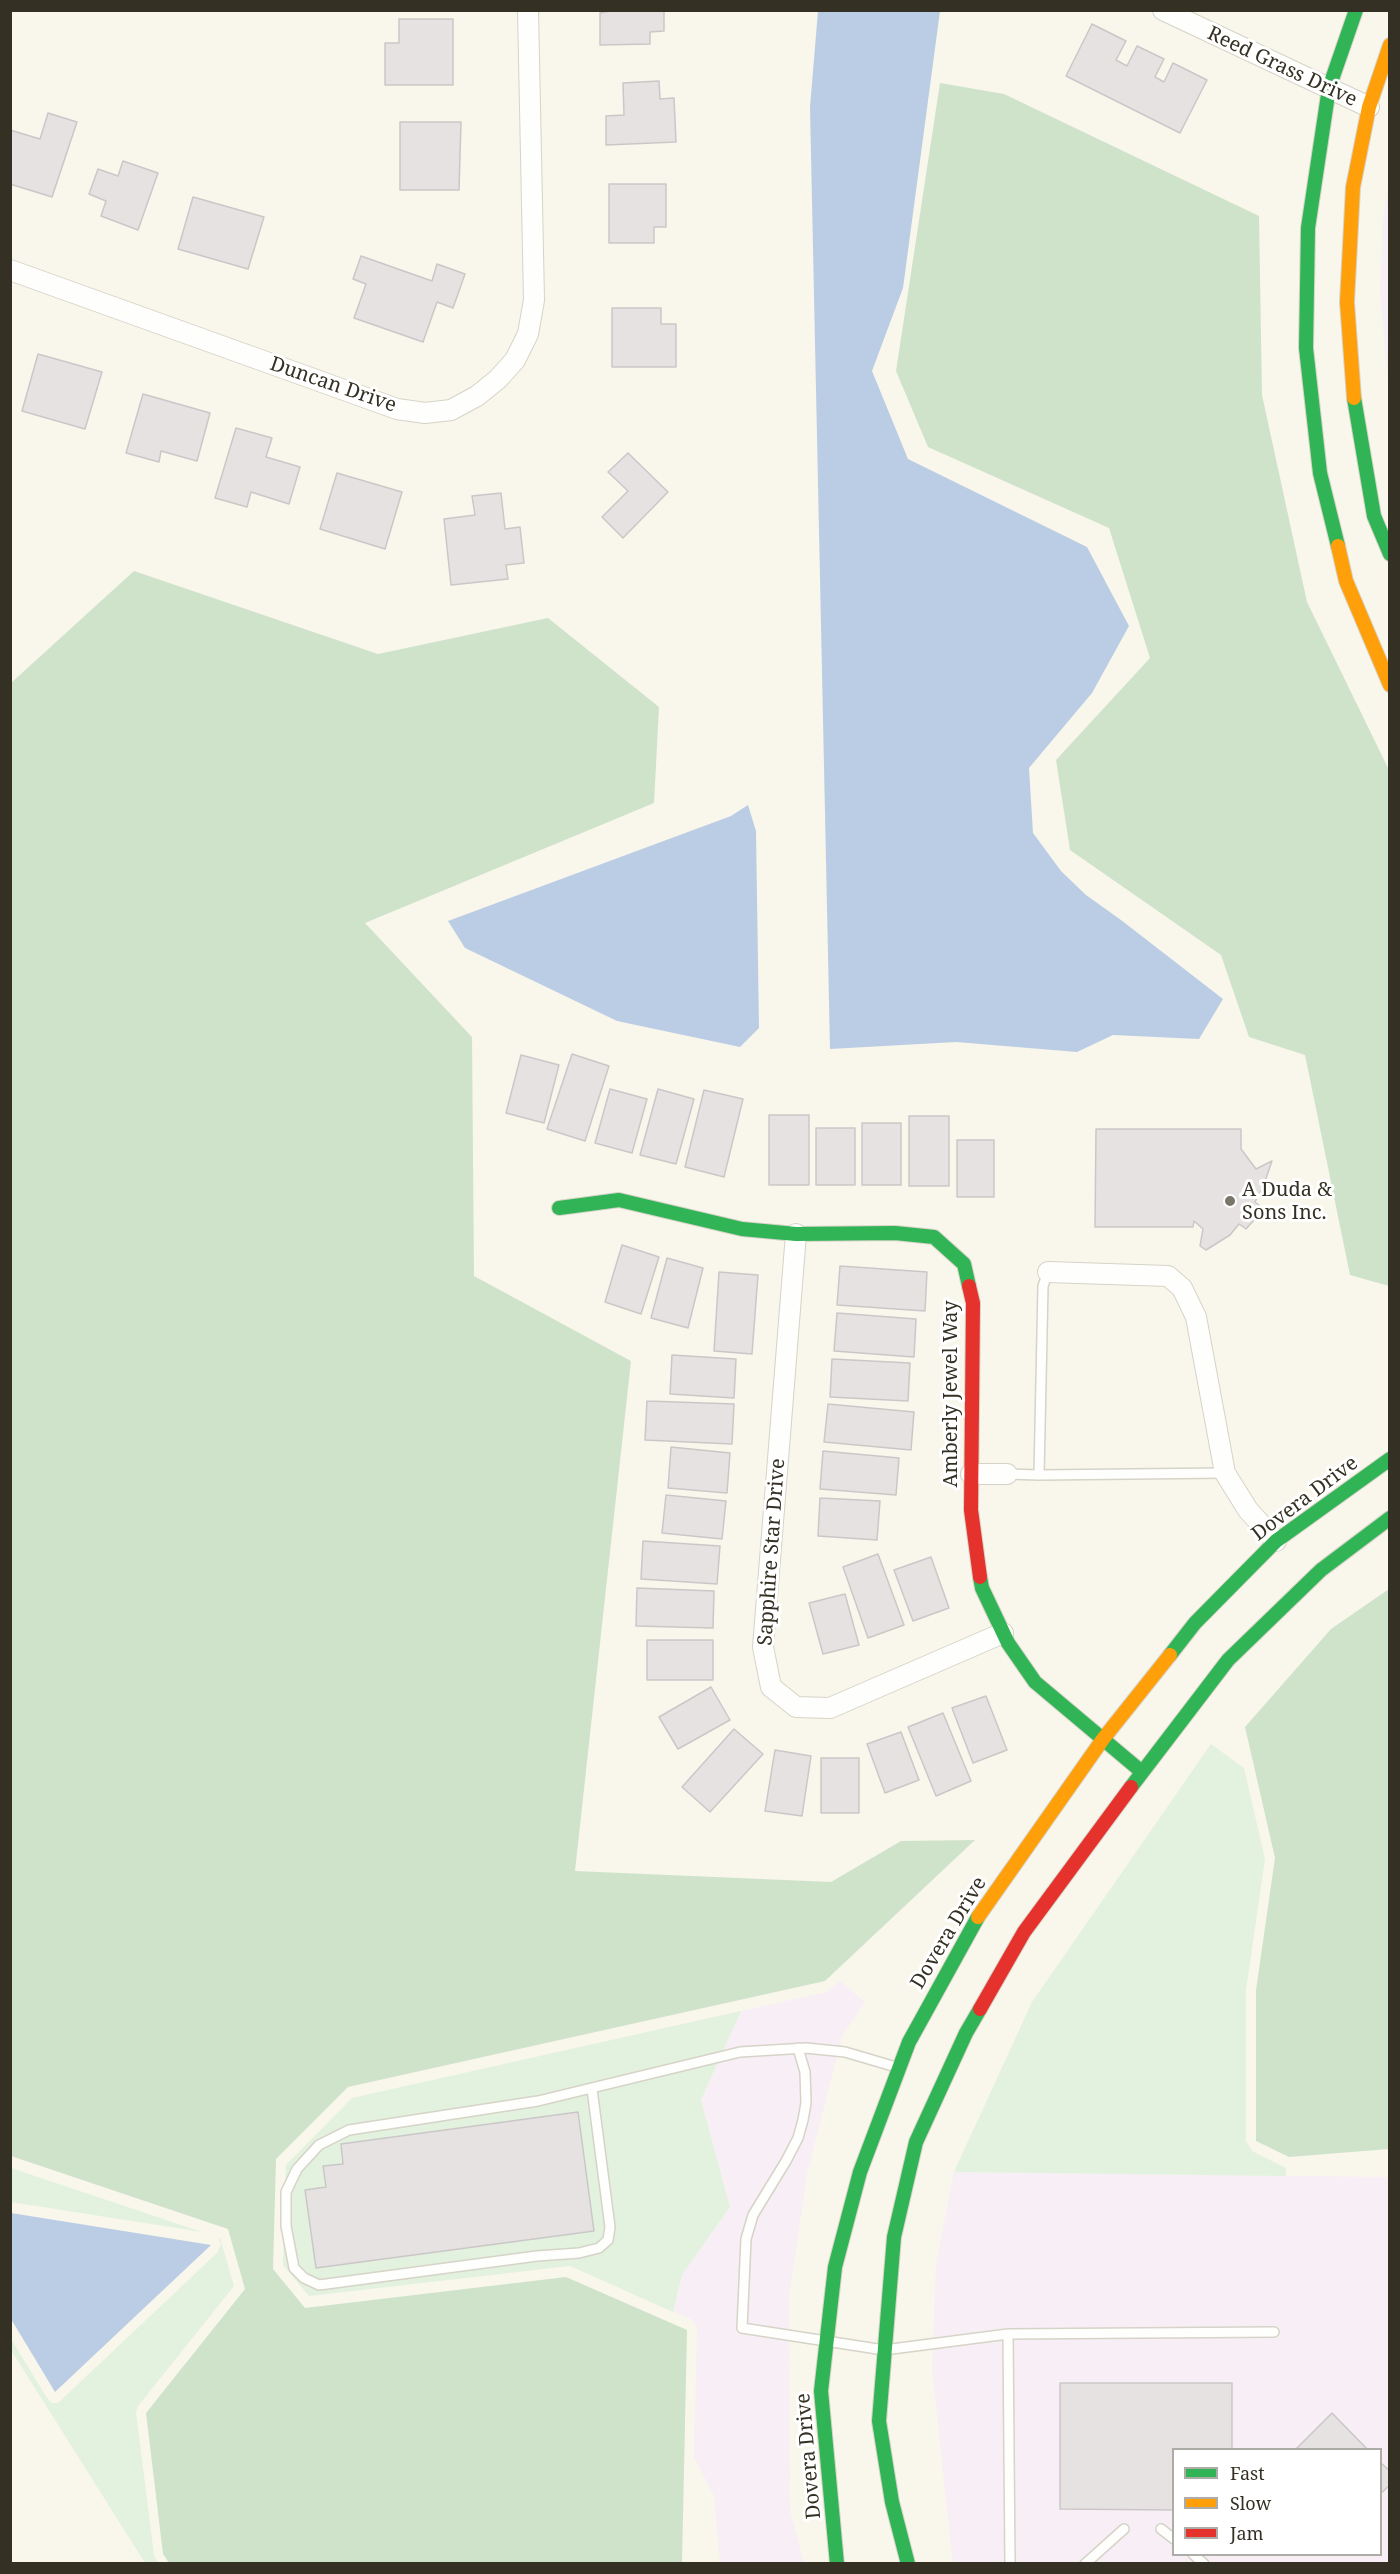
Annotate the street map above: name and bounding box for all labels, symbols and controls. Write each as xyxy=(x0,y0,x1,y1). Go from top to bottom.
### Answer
street label: Reed Grass Drive xyxy=(1203,22,1361,112)
street label: Duncan Drive xyxy=(267,352,399,418)
place label: A Duda & Sons Inc. xyxy=(1242,1178,1332,1225)
marker: A Duda & Sons Inc. xyxy=(1223,1194,1237,1208)
street label: Amberly Jewel Way xyxy=(939,1301,963,1487)
street label: Dovera Drive xyxy=(1247,1451,1363,1547)
street label: Sapphire Star Drive xyxy=(753,1458,791,1646)
street label: Dovera Drive xyxy=(906,1873,992,1993)
street label: Dovera Drive xyxy=(792,2392,826,2520)
legend xyxy=(1172,2448,1382,2556)
text: Fast xyxy=(1230,2461,1265,2485)
text: Slow xyxy=(1230,2491,1271,2515)
text: Jam xyxy=(1230,2521,1264,2545)

